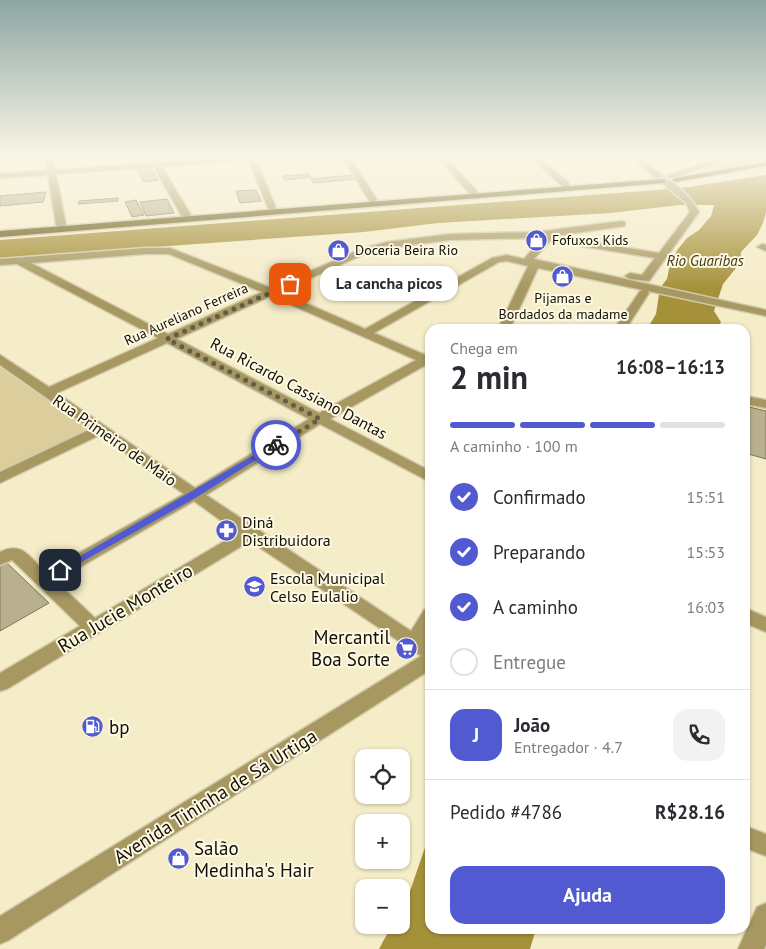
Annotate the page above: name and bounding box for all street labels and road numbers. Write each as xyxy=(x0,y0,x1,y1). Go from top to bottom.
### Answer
street label: Rua Aureliano Ferreira xyxy=(121,279,251,349)
street label: Rua Ricardo Cassiano Dantas xyxy=(207,333,391,443)
street label: Rua Primeiro de Maio xyxy=(49,390,181,490)
street label: Rua Jucie Monteiro xyxy=(53,558,197,658)
street label: Avenida Tininha de Sá Urtiga xyxy=(109,724,321,868)

